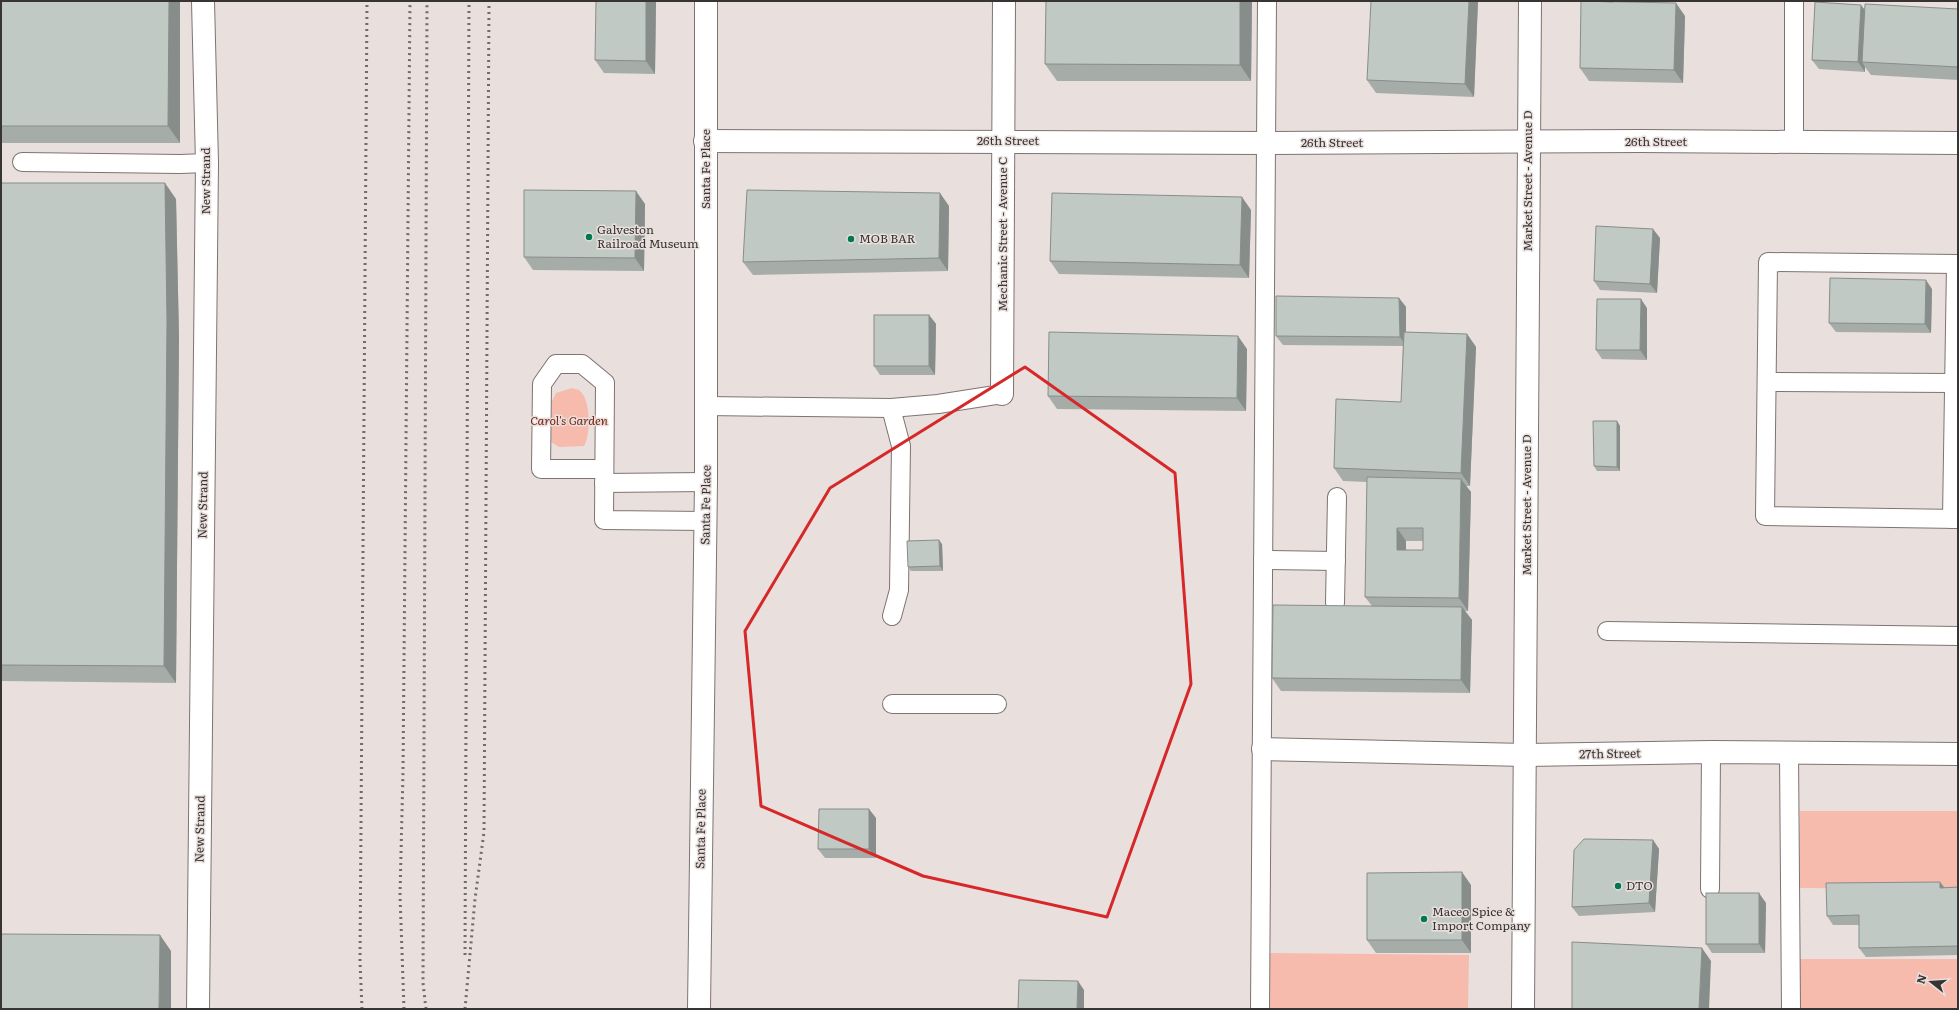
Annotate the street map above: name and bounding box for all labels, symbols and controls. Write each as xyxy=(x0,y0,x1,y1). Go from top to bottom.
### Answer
street label: Market Street - Avenue D xyxy=(1518,110,1536,252)
street label: Santa Fe Place xyxy=(696,129,714,209)
street label: 26th Street xyxy=(977,131,1039,149)
street label: 26th Street xyxy=(1625,132,1687,150)
street label: 26th Street xyxy=(1301,133,1363,151)
street label: New Strand xyxy=(196,147,214,215)
street label: Mechanic Street - Avenue C xyxy=(993,157,1011,311)
place label: Galveston Railroad Museum xyxy=(597,220,699,252)
place label: MOB BAR xyxy=(859,229,916,247)
marker: Galveston Railroad Museum xyxy=(584,232,594,242)
marker: MOB BAR xyxy=(846,234,856,244)
park label: Carol's Garden xyxy=(530,411,608,429)
street label: Market Street - Avenue D xyxy=(1517,434,1535,576)
street label: Santa Fe Place xyxy=(695,465,715,545)
street label: New Strand xyxy=(192,471,212,539)
street label: 27th Street xyxy=(1579,743,1641,763)
street label: Santa Fe Place xyxy=(690,789,710,869)
street label: New Strand xyxy=(189,795,209,863)
place label: DTO xyxy=(1626,876,1653,894)
marker: DTO xyxy=(1613,881,1623,891)
place label: Maceo Spice & Import Company xyxy=(1432,902,1531,934)
marker: Maceo Spice & Import Company xyxy=(1419,914,1429,924)
north arrow xyxy=(1911,962,1951,1002)
text: N xyxy=(1911,972,1929,986)

